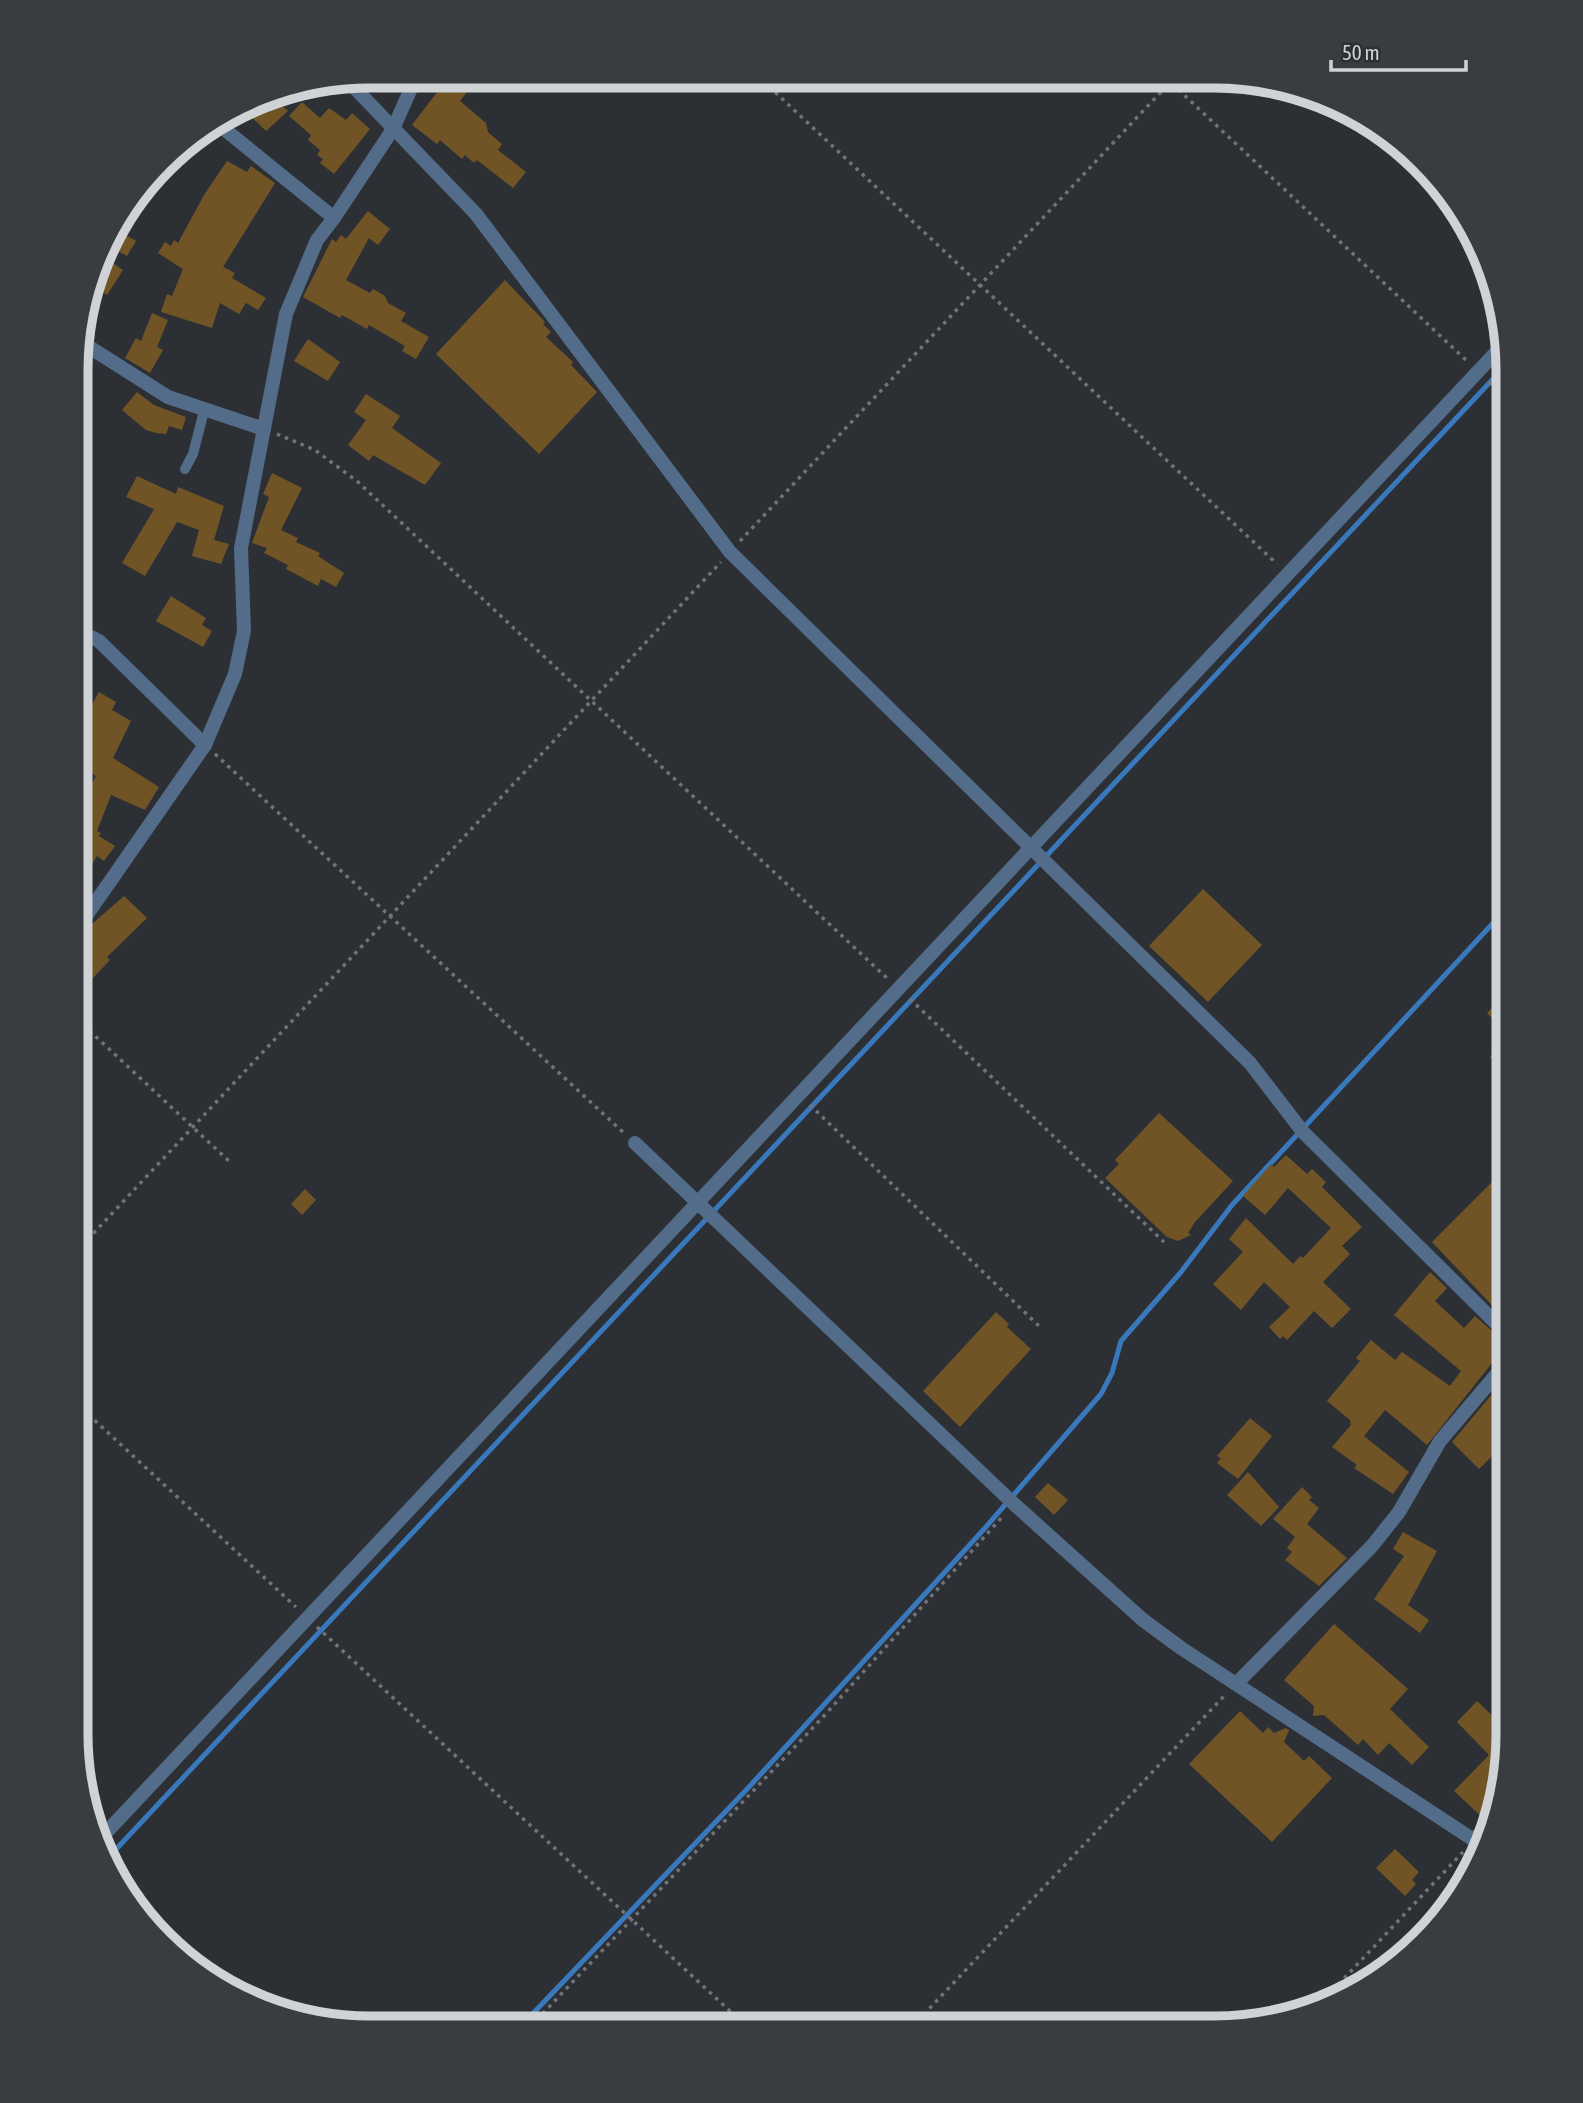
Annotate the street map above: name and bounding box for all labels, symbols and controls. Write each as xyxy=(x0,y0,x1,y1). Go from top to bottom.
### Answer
scale bar xyxy=(1331,28,1466,72)
text: 50 m xyxy=(1342,40,1380,64)

